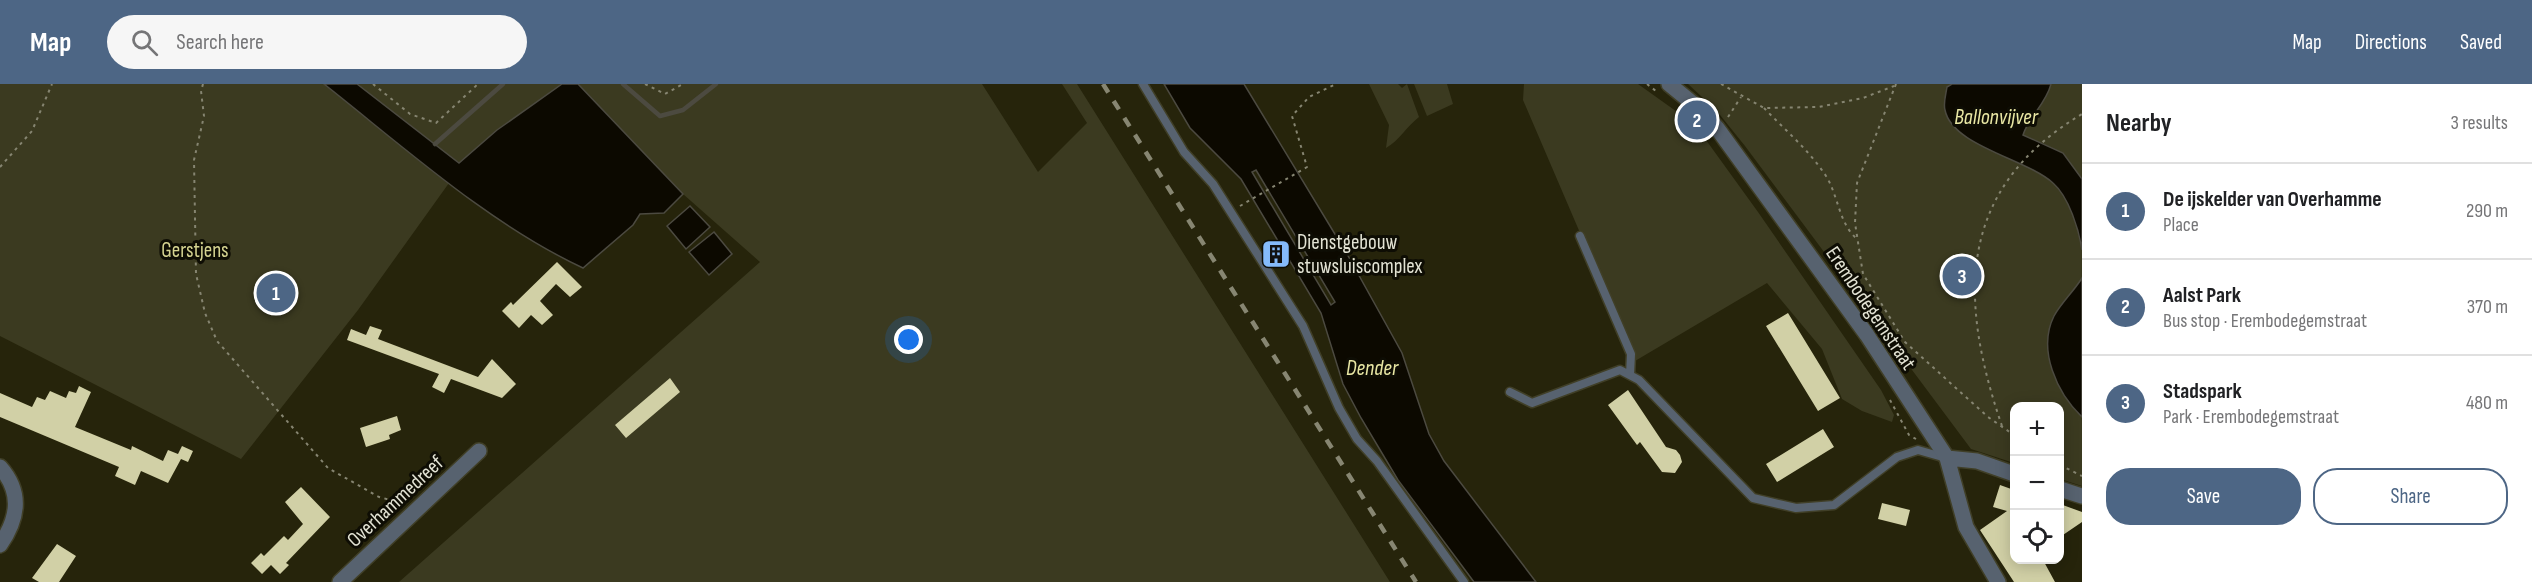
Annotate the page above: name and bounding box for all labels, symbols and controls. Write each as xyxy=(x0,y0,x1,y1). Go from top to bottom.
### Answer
search box xyxy=(107,15,527,69)
text: Map xyxy=(30,26,71,59)
icon: search xyxy=(128,26,161,59)
text: Search here xyxy=(176,29,264,56)
text: Map xyxy=(2292,30,2322,55)
text: Directions xyxy=(2355,30,2427,55)
text: Saved xyxy=(2460,30,2502,55)
pin: 2 xyxy=(1678,98,1716,142)
water label: Ballonvijver xyxy=(1954,104,2039,131)
text: Nearby xyxy=(2106,108,2172,139)
text: 3 results xyxy=(2451,111,2508,135)
text: De ijskelder van Overhamme xyxy=(2163,186,2382,213)
text: 1 xyxy=(2122,199,2129,223)
text: 290 m xyxy=(2466,199,2508,223)
text: Place xyxy=(2163,213,2199,237)
place label: Dienstgebouw stuwsluiscomplex xyxy=(1297,230,1423,279)
park label: Gerstjens xyxy=(161,238,229,263)
building icon: Dienstgebouw stuwsluiscomplex xyxy=(1260,238,1292,270)
street label: Erembodegemstraat xyxy=(1820,242,1921,375)
pin: 3 xyxy=(1942,254,1982,298)
pin: 1 xyxy=(256,270,296,316)
text: Aalst Park xyxy=(2163,282,2241,309)
text: 2 xyxy=(2121,295,2130,319)
text: 370 m xyxy=(2467,295,2508,319)
text: Bus stop · Erembodegemstraat xyxy=(2163,309,2367,333)
your location xyxy=(894,325,923,354)
water label: Dender xyxy=(1346,355,1399,382)
text: Stadspark xyxy=(2163,378,2242,405)
text: 3 xyxy=(2121,391,2130,415)
text: 480 m xyxy=(2466,391,2508,415)
map controls xyxy=(2010,402,2064,564)
button: + xyxy=(2010,402,2064,456)
text: Park · Erembodegemstraat xyxy=(2163,405,2339,429)
street label: Overhammedreef xyxy=(342,450,449,552)
button: − xyxy=(2010,456,2064,510)
button: Save xyxy=(2106,468,2301,525)
button: Share xyxy=(2313,468,2508,525)
button: locate xyxy=(2010,510,2064,564)

